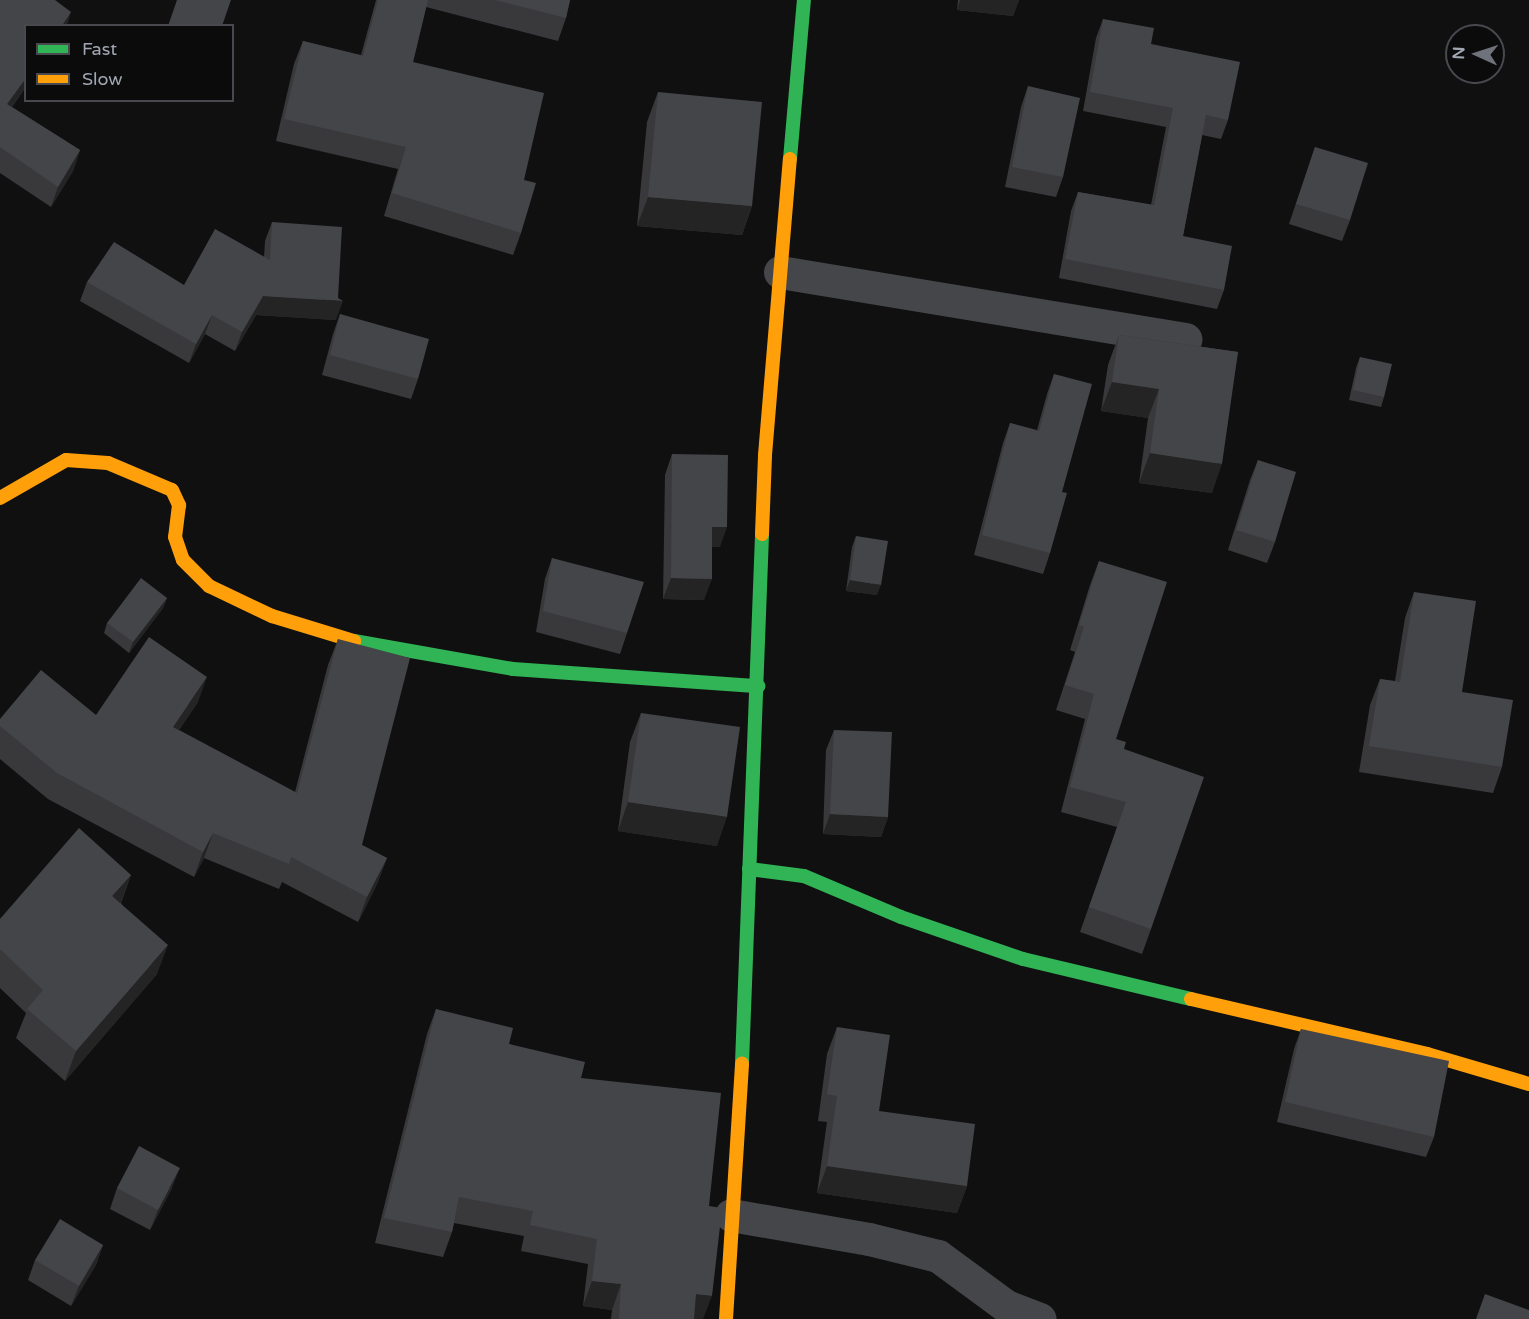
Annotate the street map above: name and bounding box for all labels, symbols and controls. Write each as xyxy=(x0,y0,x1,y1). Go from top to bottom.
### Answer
legend xyxy=(24,24,234,102)
north arrow xyxy=(1445,24,1505,84)
text: Fast xyxy=(82,38,117,60)
text: N xyxy=(1449,46,1469,60)
text: Slow xyxy=(82,68,123,90)

